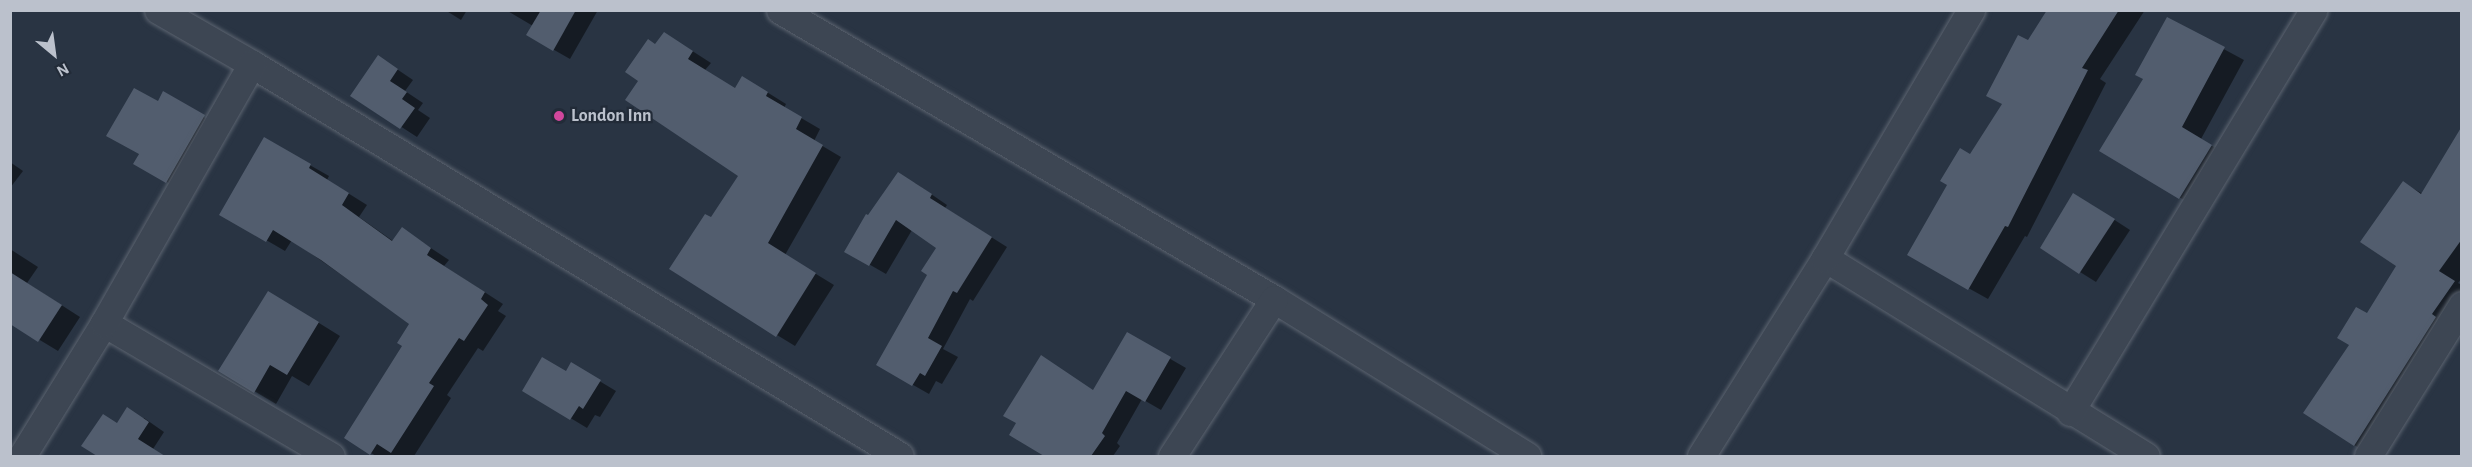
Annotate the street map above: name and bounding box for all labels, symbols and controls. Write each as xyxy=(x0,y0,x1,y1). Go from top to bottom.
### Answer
north arrow xyxy=(24,24,84,84)
text: N xyxy=(54,60,71,79)
place label: London Inn xyxy=(571,105,652,127)
marker: London Inn xyxy=(552,109,566,123)

